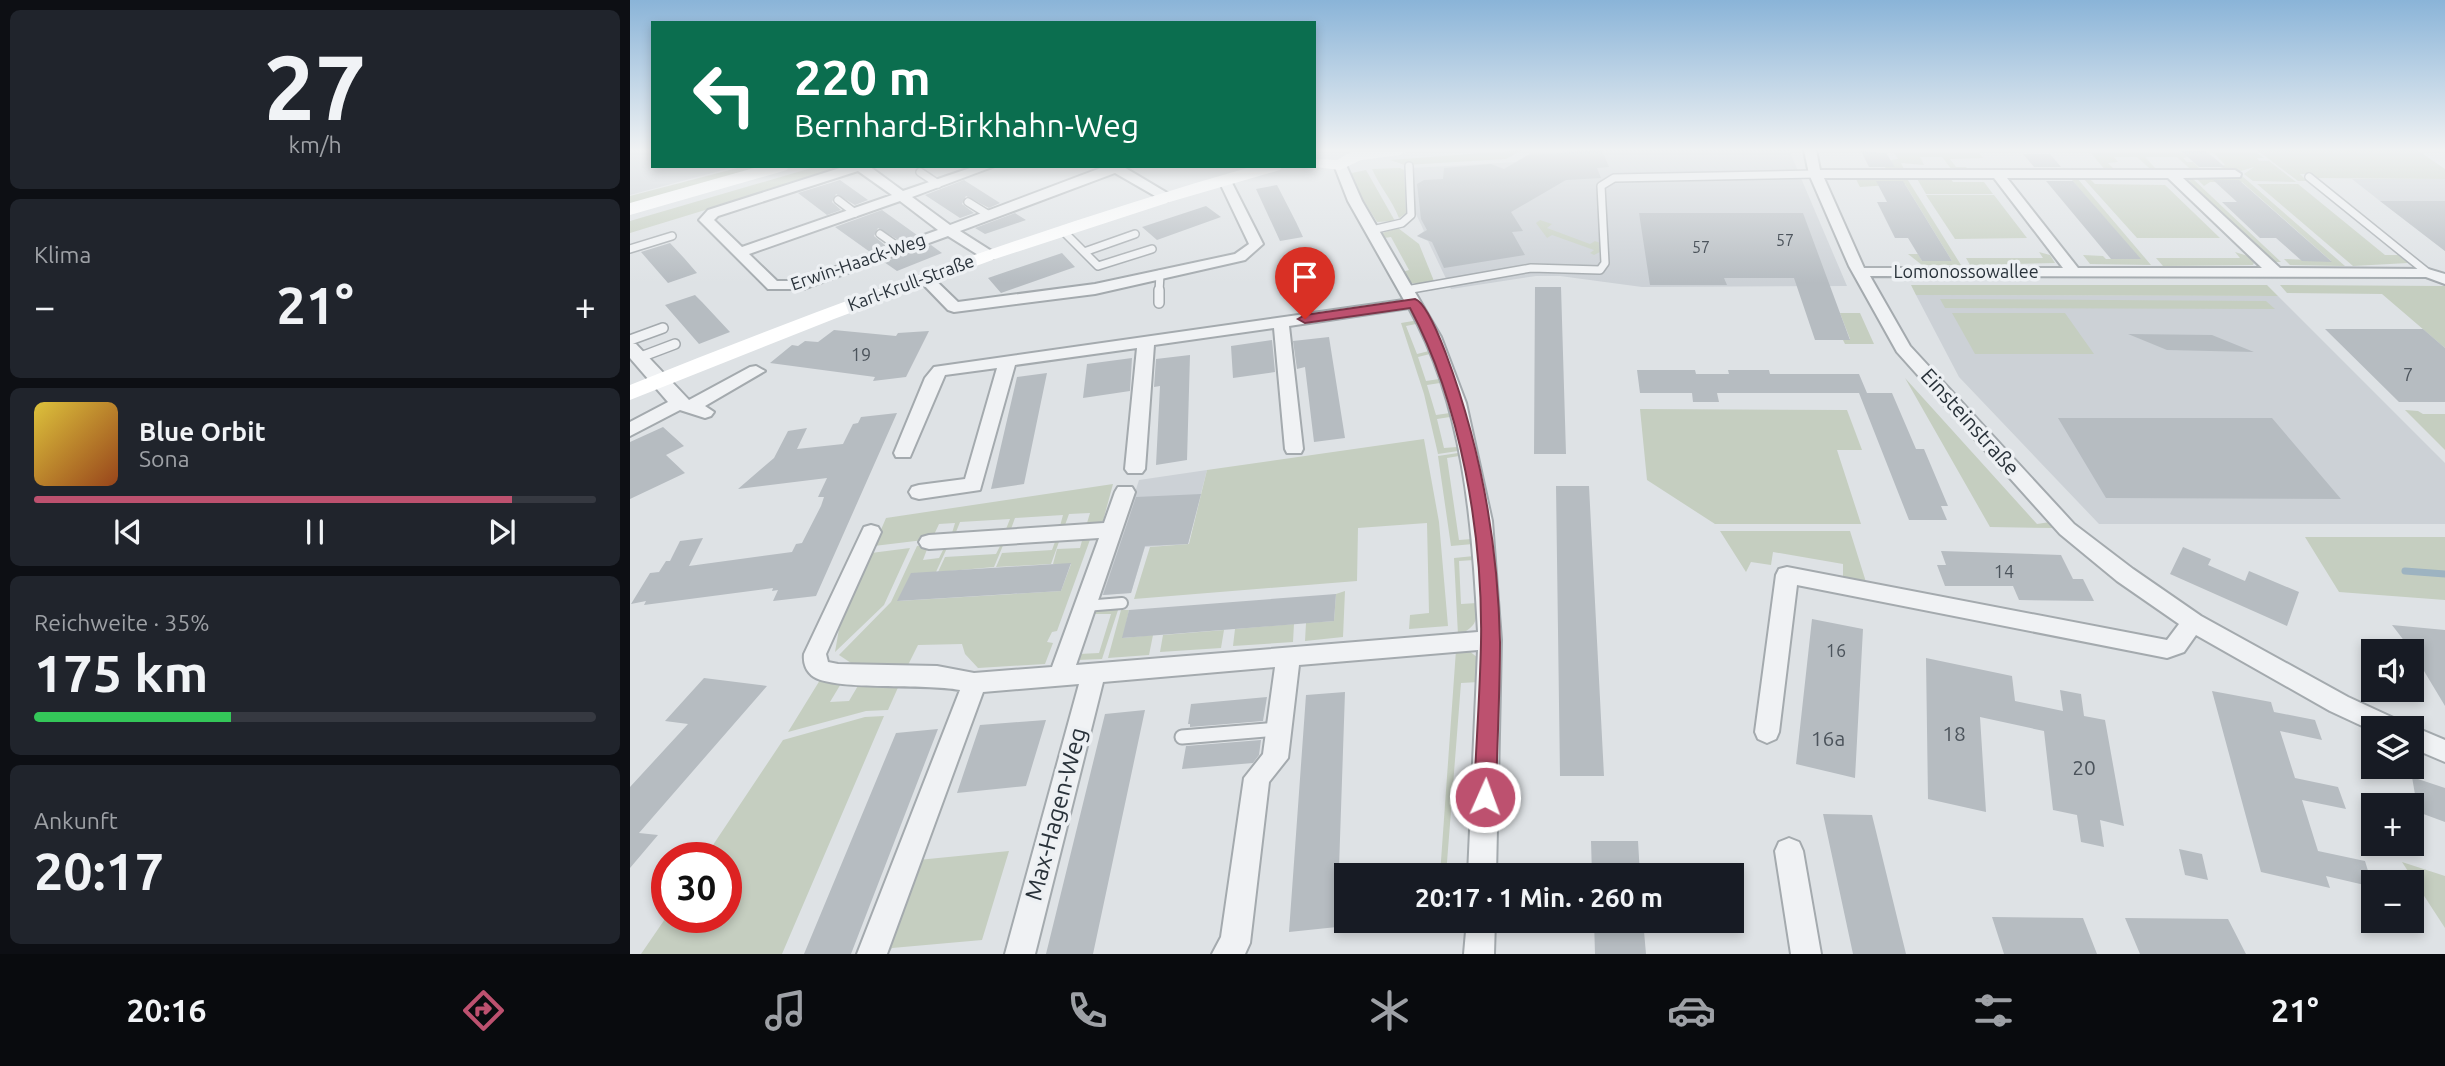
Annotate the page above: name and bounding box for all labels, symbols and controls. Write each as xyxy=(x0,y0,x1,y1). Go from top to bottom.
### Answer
text: 27 xyxy=(264,35,366,137)
icon: left xyxy=(679,49,770,140)
text: 220 m xyxy=(794,49,931,104)
text: Bernhard-Birkhahn-Weg xyxy=(794,107,1139,143)
text: km/h xyxy=(288,132,342,157)
street label: Erwin-Haack-Weg xyxy=(788,229,928,293)
house number: 57 xyxy=(1776,231,1794,249)
house number: 57 xyxy=(1692,238,1710,256)
text: Klima xyxy=(34,242,91,267)
pin xyxy=(1275,247,1335,319)
street label: Karl-Krull-Straße xyxy=(845,250,977,314)
icon: arrive xyxy=(1286,258,1324,296)
street label: Lomonossowallee xyxy=(1893,261,2039,281)
text: 21° xyxy=(276,276,354,334)
text: − xyxy=(34,285,55,327)
text: + xyxy=(575,285,596,327)
house number: 19 xyxy=(851,344,871,364)
street label: Einsteinstraße xyxy=(1917,363,2025,480)
house number: 7 xyxy=(2403,364,2413,384)
text: Blue Orbit xyxy=(139,417,266,446)
text: Sona xyxy=(139,446,189,471)
icon: previous xyxy=(109,513,147,551)
icon: pause xyxy=(296,513,334,551)
icon: next xyxy=(483,513,521,551)
house number: 14 xyxy=(1994,561,2014,581)
text: Reichweite · 35% xyxy=(34,610,210,635)
map controls xyxy=(2361,639,2424,933)
button: sound xyxy=(2361,639,2424,702)
house number: 16 xyxy=(1826,640,1846,660)
text: 175 km xyxy=(34,644,208,702)
button: layers xyxy=(2361,716,2424,779)
house number: 18 xyxy=(1942,721,1966,745)
street label: Max-Hagen-Weg xyxy=(1019,724,1092,903)
house number: 16a xyxy=(1811,726,1845,750)
house number: 20 xyxy=(2072,755,2096,779)
position arrow xyxy=(1448,760,1522,834)
button: + xyxy=(2361,793,2424,856)
text: Ankunft xyxy=(34,808,118,833)
text: 20:17 xyxy=(34,842,164,900)
speed limit sign: 30 xyxy=(651,842,742,933)
button: − xyxy=(2361,870,2424,933)
text: 20:17 · 1 Min. · 260 m xyxy=(1415,883,1663,912)
icon: directions xyxy=(459,986,508,1035)
icon: music xyxy=(761,986,810,1035)
icon: phone xyxy=(1063,986,1112,1035)
icon: climate xyxy=(1365,986,1414,1035)
icon: car xyxy=(1667,986,1716,1035)
icon: filters xyxy=(1969,986,2018,1035)
text: 20:16 xyxy=(126,992,207,1028)
text: 21° xyxy=(2271,992,2319,1028)

